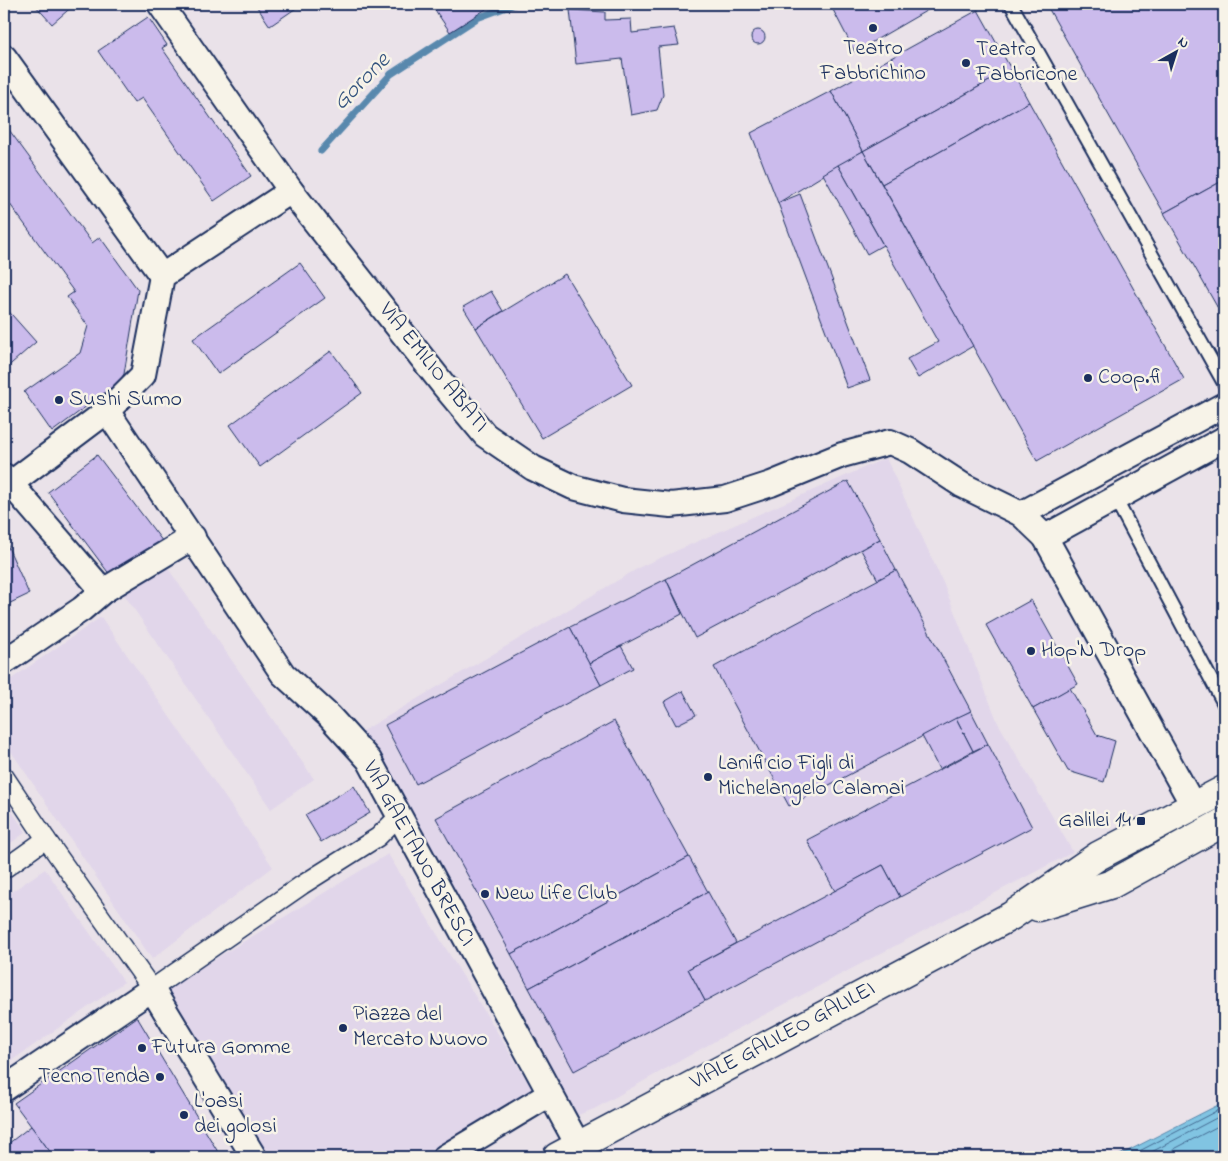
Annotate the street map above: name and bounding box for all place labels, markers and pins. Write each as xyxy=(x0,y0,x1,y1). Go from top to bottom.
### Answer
marker: Teatro Fabbrichino xyxy=(867,22,879,34)
place label: Teatro Fabbrichino xyxy=(819,33,926,90)
place label: Teatro Fabbricone xyxy=(975,34,1078,91)
marker: Teatro Fabbricone xyxy=(960,57,972,69)
place label: Coop.fi xyxy=(1098,362,1164,394)
marker: Coop.fi xyxy=(1082,372,1094,384)
place label: Sushi Sumo xyxy=(69,384,182,416)
marker: Sushi Sumo xyxy=(53,394,65,406)
place label: Hop'N Drop xyxy=(1041,635,1146,667)
marker: Hop'N Drop xyxy=(1025,645,1037,657)
place label: Lanificio Figli di Michelangelo Calamai xyxy=(718,748,905,806)
marker: Lanificio Figli di Michelangelo Calamai xyxy=(702,771,714,783)
place label: Galilei 14 xyxy=(1059,805,1131,837)
marker: Galilei 14 xyxy=(1135,815,1147,827)
place label: New Life Club xyxy=(495,878,618,910)
marker: New Life Club xyxy=(479,888,491,900)
place label: Piazza del Mercato Nuovo xyxy=(353,999,488,1056)
marker: Piazza del Mercato Nuovo xyxy=(337,1022,349,1034)
place label: Futura Gomme xyxy=(151,1032,291,1064)
marker: Futura Gomme xyxy=(136,1042,148,1054)
place label: TecnoTenda xyxy=(38,1061,150,1093)
marker: TecnoTenda xyxy=(154,1071,166,1083)
place label: L'oasi dei golosi xyxy=(194,1086,277,1144)
marker: L'oasi dei golosi xyxy=(178,1109,190,1121)

